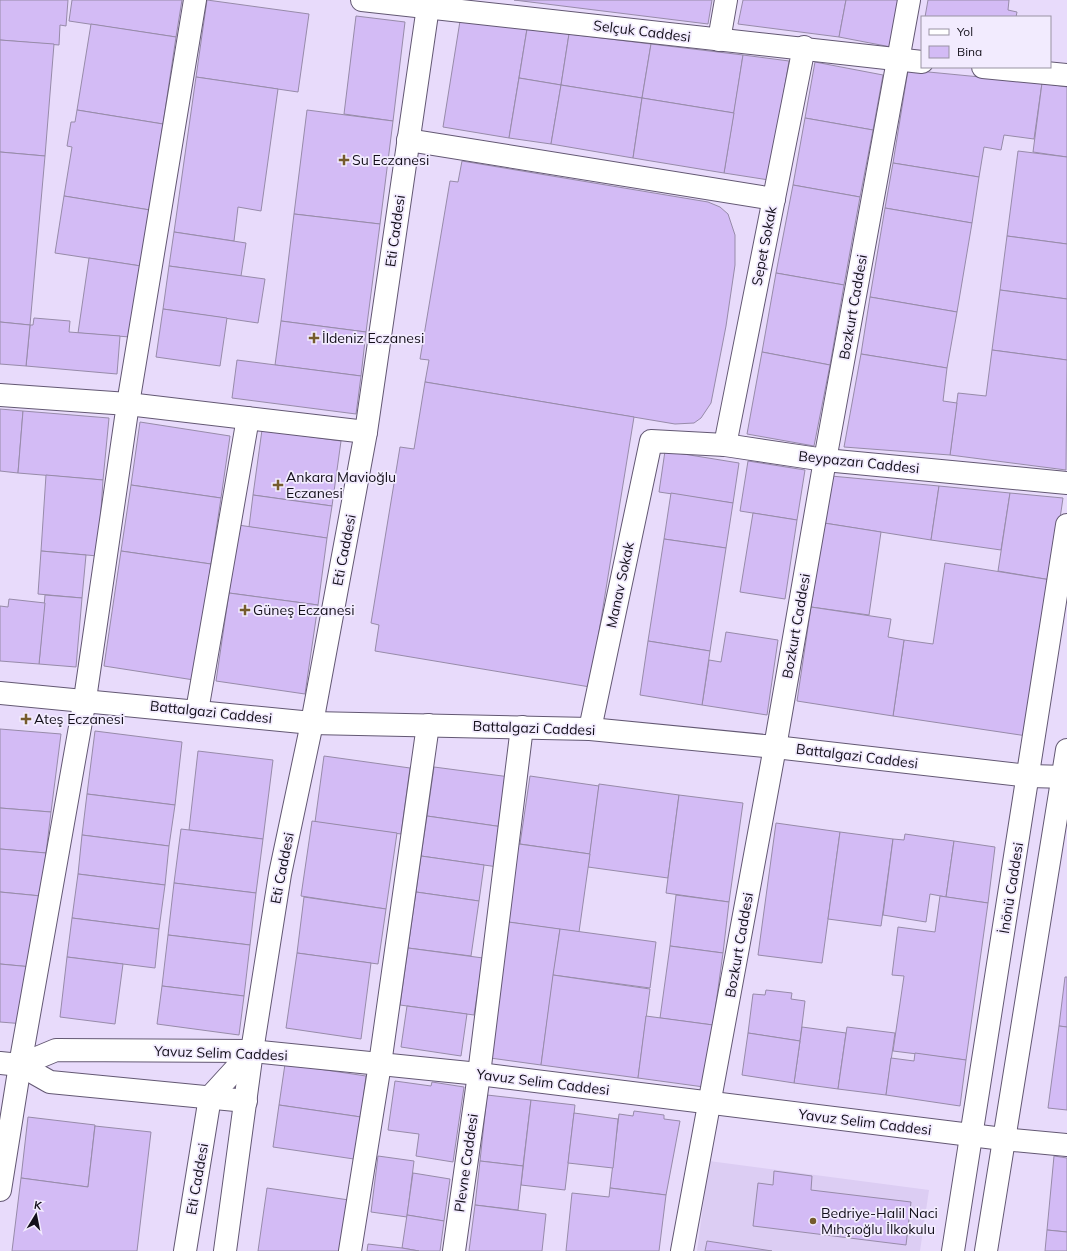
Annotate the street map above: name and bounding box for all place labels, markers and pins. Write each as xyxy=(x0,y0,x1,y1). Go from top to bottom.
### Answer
place label: Su Eczanesi xyxy=(352,151,429,169)
marker: Su Eczanesi xyxy=(339,155,349,165)
place label: İldeniz Eczanesi xyxy=(322,329,424,347)
marker: İldeniz Eczanesi xyxy=(309,333,319,343)
place label: Ankara Mavioğlu Eczanesi xyxy=(286,468,396,502)
marker: Ankara Mavioğlu Eczanesi xyxy=(273,480,283,490)
place label: Güneş Eczanesi xyxy=(253,601,355,619)
marker: Güneş Eczanesi xyxy=(240,605,250,615)
place label: Ateş Eczanesi xyxy=(34,710,124,728)
marker: Ateş Eczanesi xyxy=(21,714,31,724)
place label: Bedriye-Halil Naci Mıhçıoğlu İlkokulu xyxy=(821,1204,938,1238)
marker: Bedriye-Halil Naci Mıhçıoğlu İlkokulu xyxy=(808,1216,818,1226)

